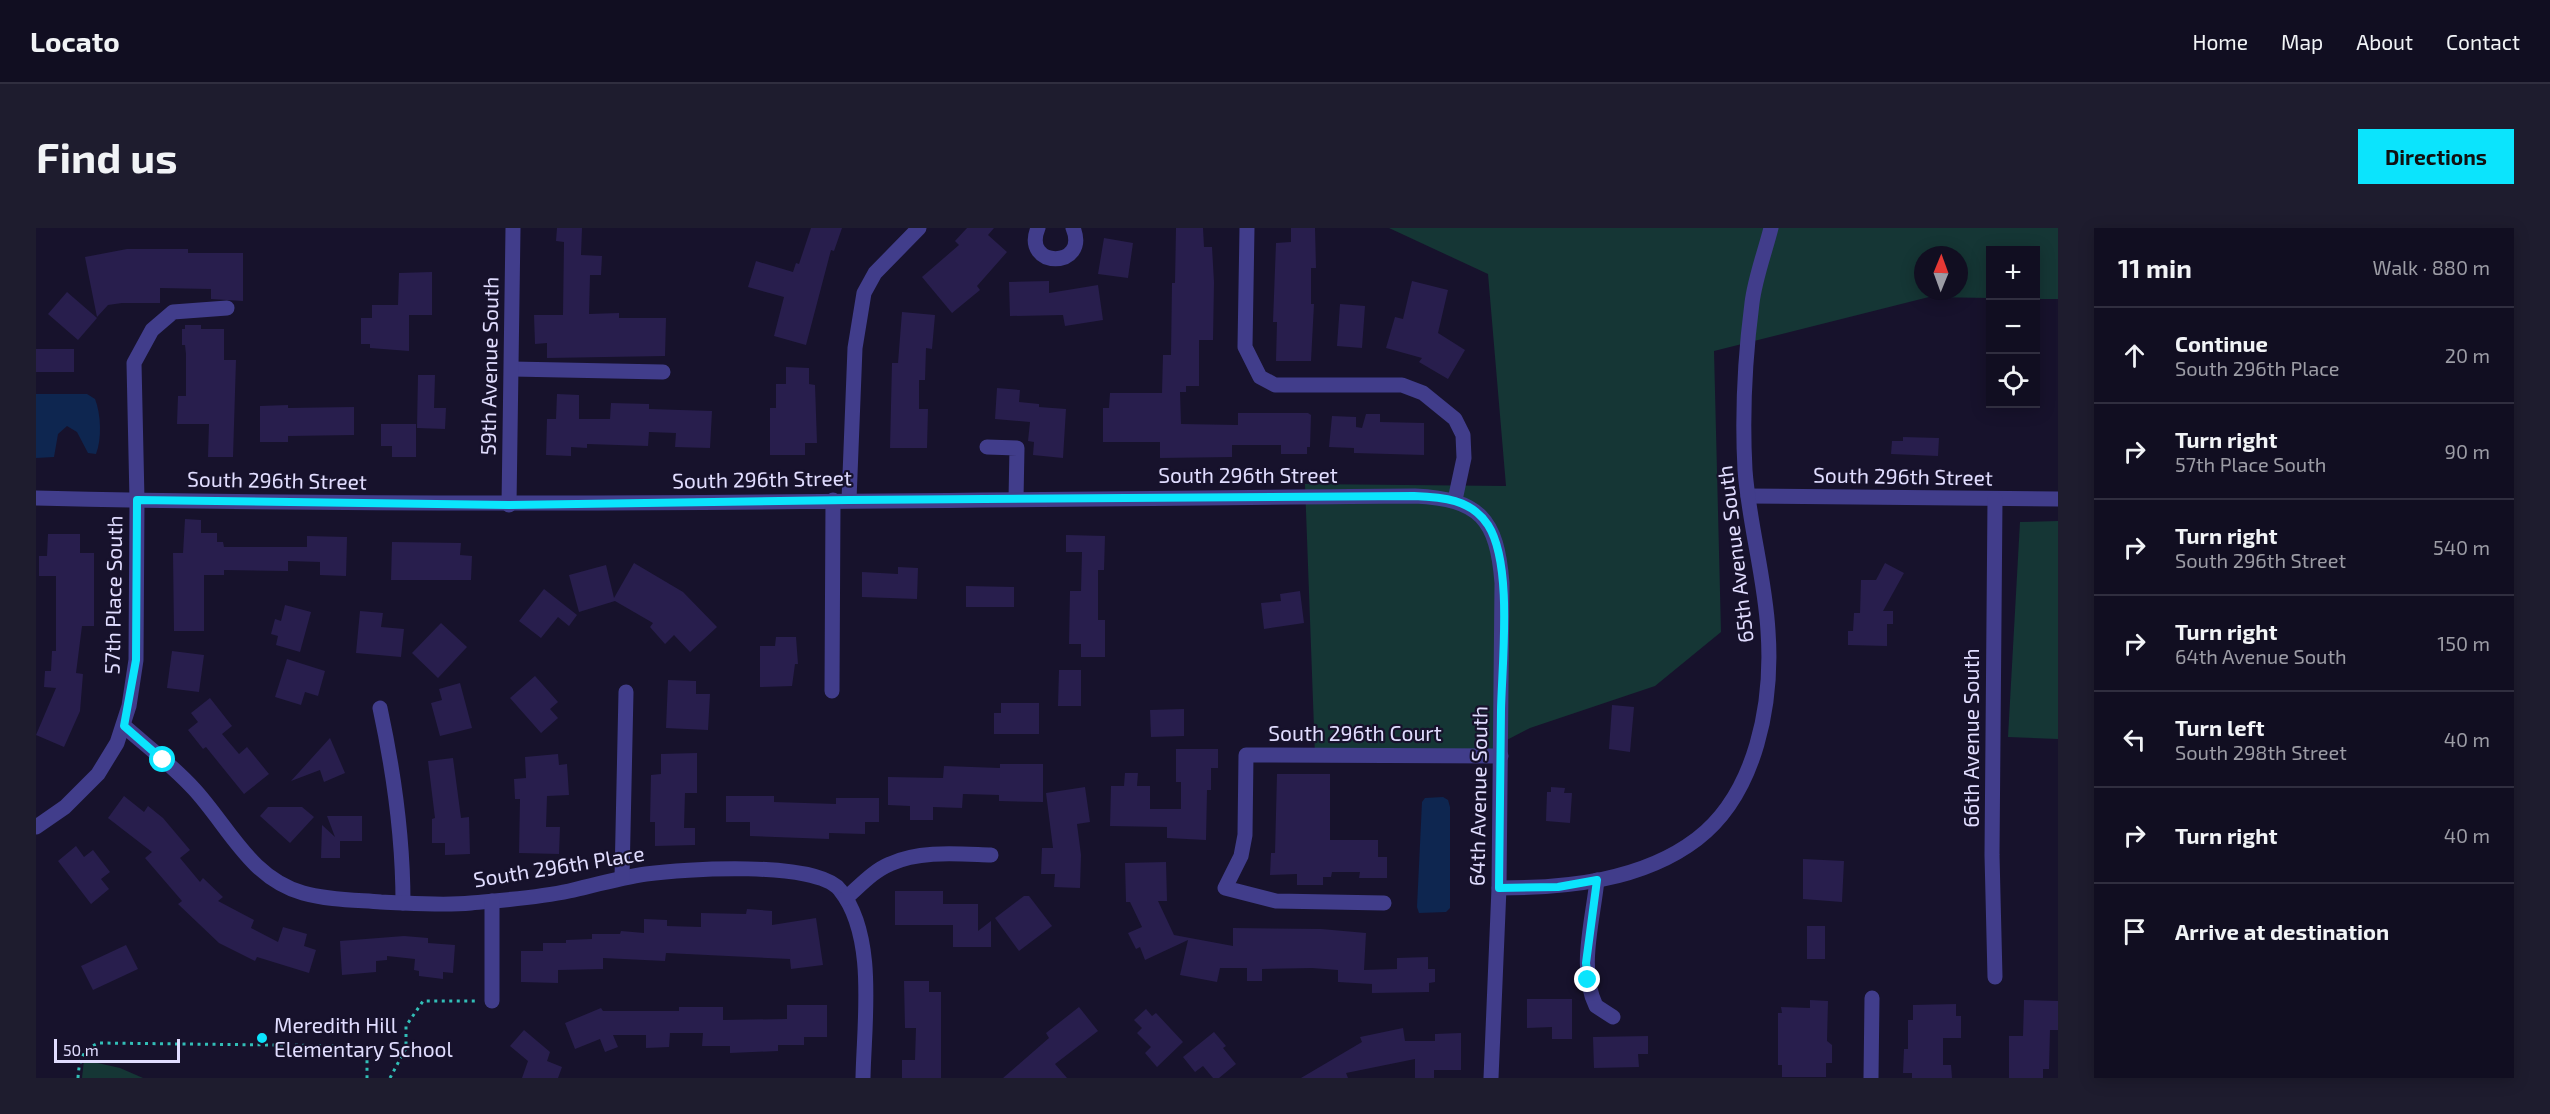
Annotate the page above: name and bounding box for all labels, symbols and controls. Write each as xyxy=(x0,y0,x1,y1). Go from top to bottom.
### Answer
text: Locato xyxy=(30,24,120,58)
text: Home xyxy=(2192,29,2248,54)
text: Map xyxy=(2281,29,2323,54)
text: About xyxy=(2356,29,2413,54)
text: Contact xyxy=(2446,29,2520,54)
button: Directions xyxy=(2358,129,2514,184)
text: Find us xyxy=(36,131,178,181)
north arrow xyxy=(1914,246,1968,300)
map controls xyxy=(1986,246,2040,408)
button: + xyxy=(1986,246,2040,300)
text: 11 min xyxy=(2118,252,2192,283)
text: Walk · 880 m xyxy=(2372,255,2490,279)
street label: 59th Avenue South xyxy=(474,276,503,455)
button: − xyxy=(1986,300,2040,354)
text: Continue xyxy=(2175,330,2268,356)
icon: ahead xyxy=(2118,339,2151,372)
text: 20 m xyxy=(2445,343,2490,367)
button: locate xyxy=(1986,354,2040,408)
text: South 296th Place xyxy=(2175,356,2340,380)
text: Turn right xyxy=(2175,426,2277,452)
icon: right xyxy=(2118,435,2151,468)
text: 90 m xyxy=(2445,439,2490,463)
text: 57th Place South xyxy=(2175,452,2326,476)
street label: South 296th Street xyxy=(1813,461,1993,490)
street label: South 296th Street xyxy=(1158,462,1338,487)
street label: South 296th Street xyxy=(672,464,852,493)
street label: 65th Avenue South xyxy=(1711,464,1758,644)
street label: South 296th Street xyxy=(187,465,367,494)
street label: 57th Place South xyxy=(99,515,126,675)
text: Turn right xyxy=(2175,522,2277,548)
icon: right xyxy=(2118,531,2151,564)
text: 540 m xyxy=(2433,535,2490,559)
text: South 296th Street xyxy=(2175,548,2346,572)
text: Turn right xyxy=(2175,618,2277,644)
icon: right xyxy=(2118,627,2151,660)
text: 150 m xyxy=(2437,631,2490,655)
text: 64th Avenue South xyxy=(2175,644,2347,668)
street label: 66th Avenue South xyxy=(1958,648,1983,828)
street label: 64th Avenue South xyxy=(1463,706,1492,886)
text: Turn left xyxy=(2175,714,2264,740)
street label: South 296th Court xyxy=(1268,720,1442,745)
icon: left xyxy=(2118,723,2151,756)
text: 40 m xyxy=(2444,727,2490,751)
text: South 298th Street xyxy=(2175,740,2347,764)
route start xyxy=(149,746,175,772)
icon: right xyxy=(2118,819,2151,852)
text: Turn right xyxy=(2175,822,2277,848)
text: 40 m xyxy=(2444,823,2490,847)
street label: South 296th Place xyxy=(471,840,646,891)
icon: arrive xyxy=(2118,915,2151,948)
text: Arrive at destination xyxy=(2175,918,2389,944)
route end xyxy=(1574,966,1600,992)
place label: Meredith Hill Elementary School xyxy=(274,1012,454,1061)
marker: Meredith Hill Elementary School xyxy=(255,1031,269,1045)
scale bar xyxy=(54,1036,180,1064)
text: 50 m xyxy=(63,1040,99,1059)

